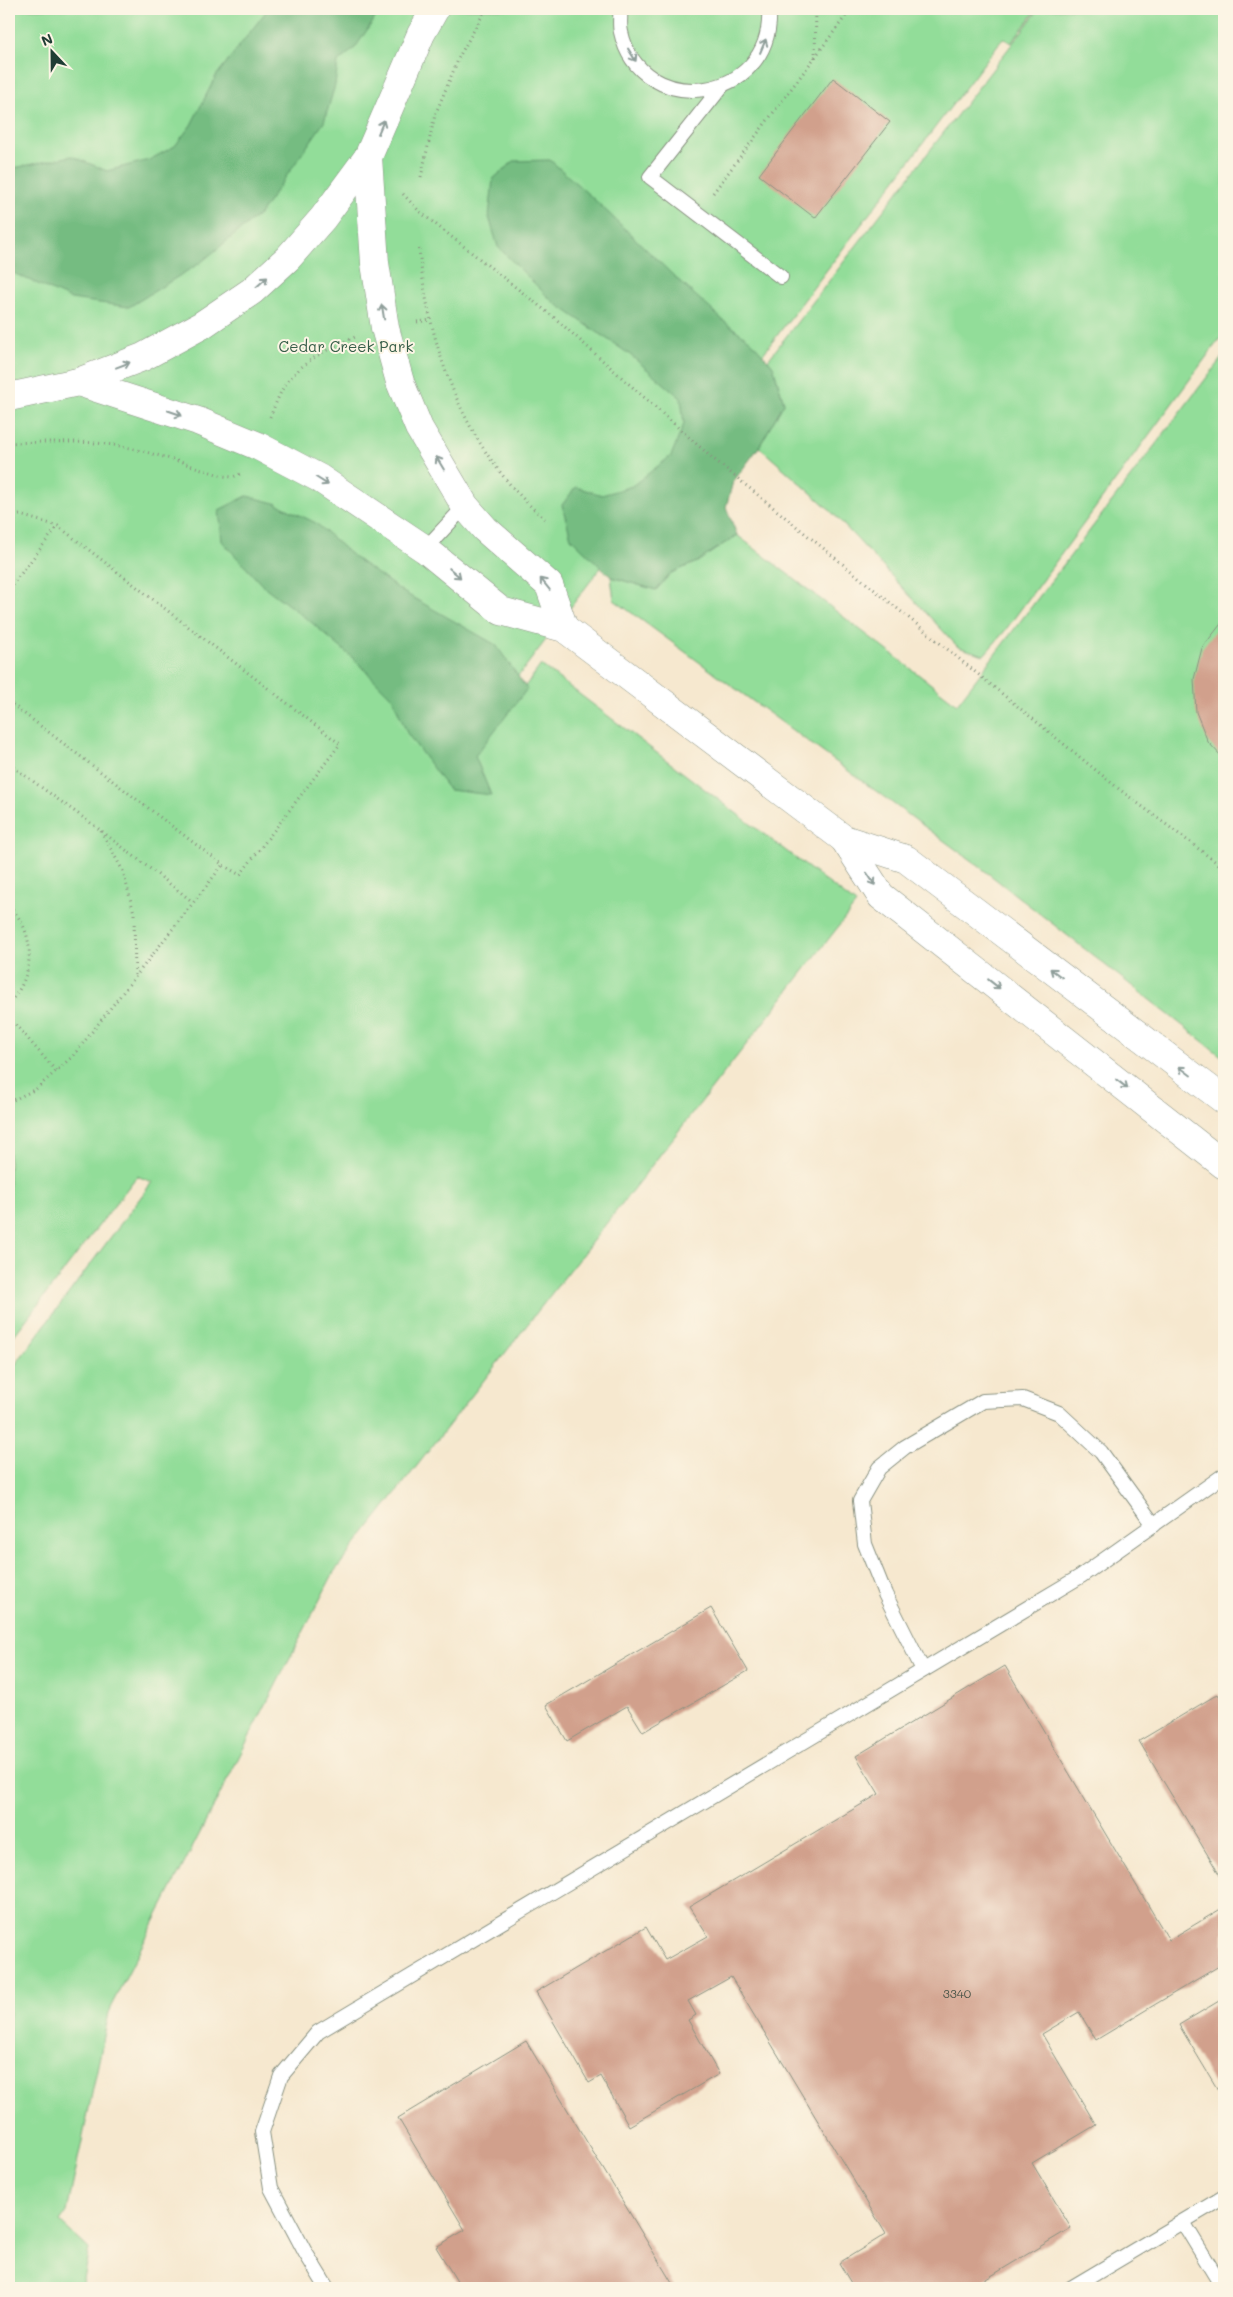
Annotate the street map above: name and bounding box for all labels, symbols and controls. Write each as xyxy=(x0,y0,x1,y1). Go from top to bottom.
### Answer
north arrow xyxy=(28,28,78,78)
text: N xyxy=(38,29,55,50)
one-way arrow xyxy=(759,38,768,53)
one-way arrow xyxy=(627,47,637,61)
one-way arrow xyxy=(377,120,387,135)
one-way arrow xyxy=(255,276,268,288)
one-way arrow xyxy=(378,304,388,320)
park label: Cedar Creek Park xyxy=(279,336,413,356)
one-way arrow xyxy=(115,360,130,369)
one-way arrow xyxy=(166,409,182,418)
one-way arrow xyxy=(434,456,444,470)
one-way arrow xyxy=(315,475,329,486)
one-way arrow xyxy=(449,568,462,579)
one-way arrow xyxy=(540,577,551,590)
one-way arrow xyxy=(866,872,876,886)
one-way arrow xyxy=(1049,968,1063,978)
one-way arrow xyxy=(987,979,1001,989)
one-way arrow xyxy=(1178,1066,1192,1076)
one-way arrow xyxy=(1115,1079,1128,1090)
house number: 3340 xyxy=(943,1985,972,2001)

